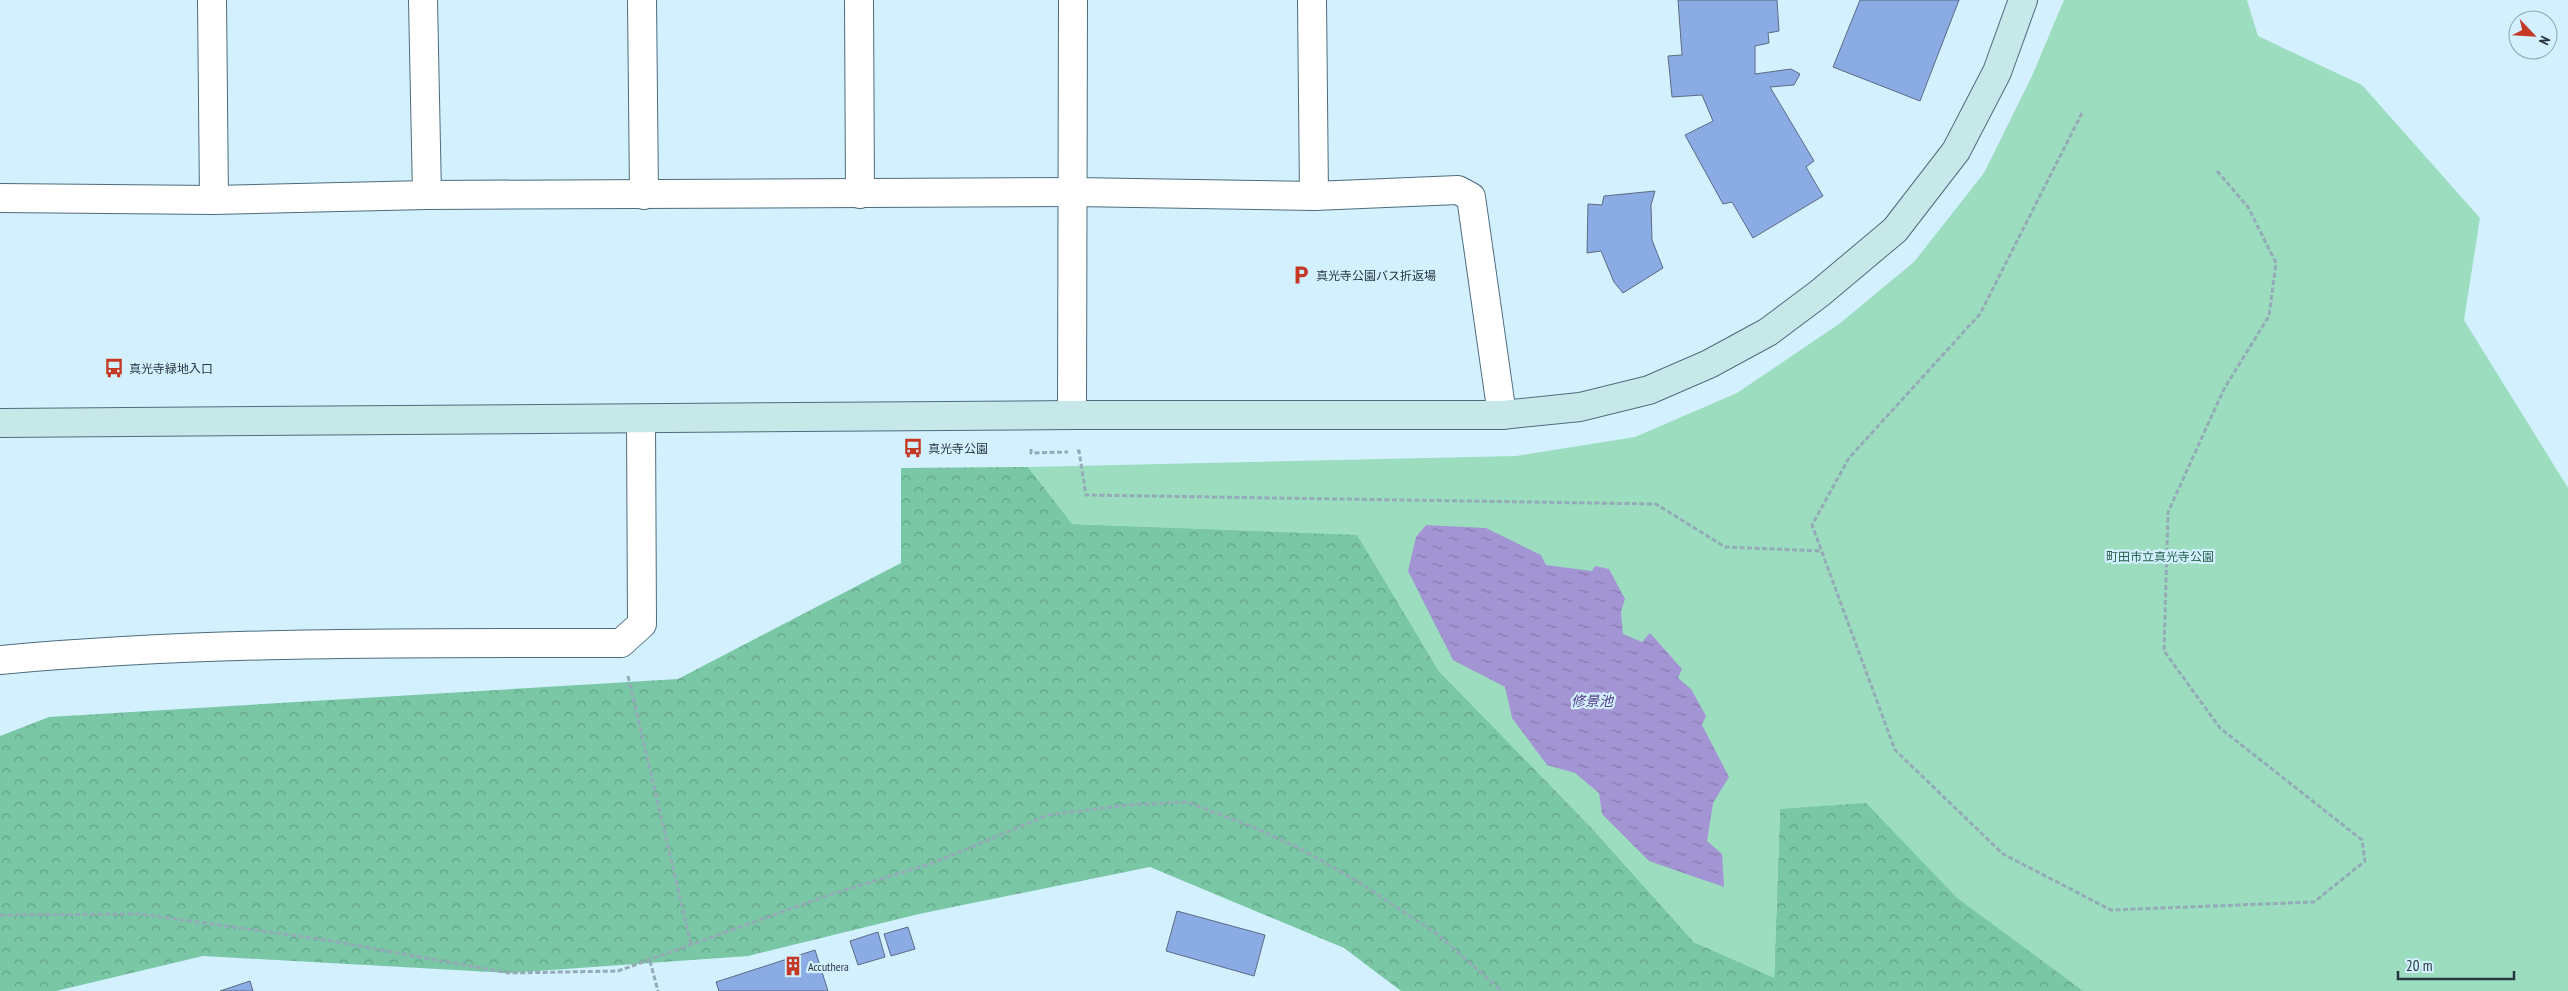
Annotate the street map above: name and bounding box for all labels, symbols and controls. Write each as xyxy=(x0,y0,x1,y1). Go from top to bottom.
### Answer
north arrow xyxy=(2508,10,2558,60)
text: N xyxy=(2535,33,2555,48)
parking icon: 真光寺公園バス折返場 xyxy=(1290,264,1312,286)
place label: 真光寺公園バス折返場 xyxy=(1316,268,1436,283)
bus stop icon: 真光寺緑地入口 xyxy=(103,357,125,379)
place label: 真光寺緑地入口 xyxy=(129,361,213,376)
bus stop icon: 真光寺公園 xyxy=(902,437,924,459)
place label: 真光寺公園 xyxy=(928,441,988,456)
park label: 町田市立真光寺公園 xyxy=(2106,549,2214,564)
water label: 修景池 xyxy=(1571,692,1615,710)
scale bar xyxy=(2398,948,2514,980)
building icon: Accuthera xyxy=(782,955,804,977)
text: 20 m xyxy=(2406,956,2432,975)
place label: Accuthera xyxy=(808,959,849,974)

